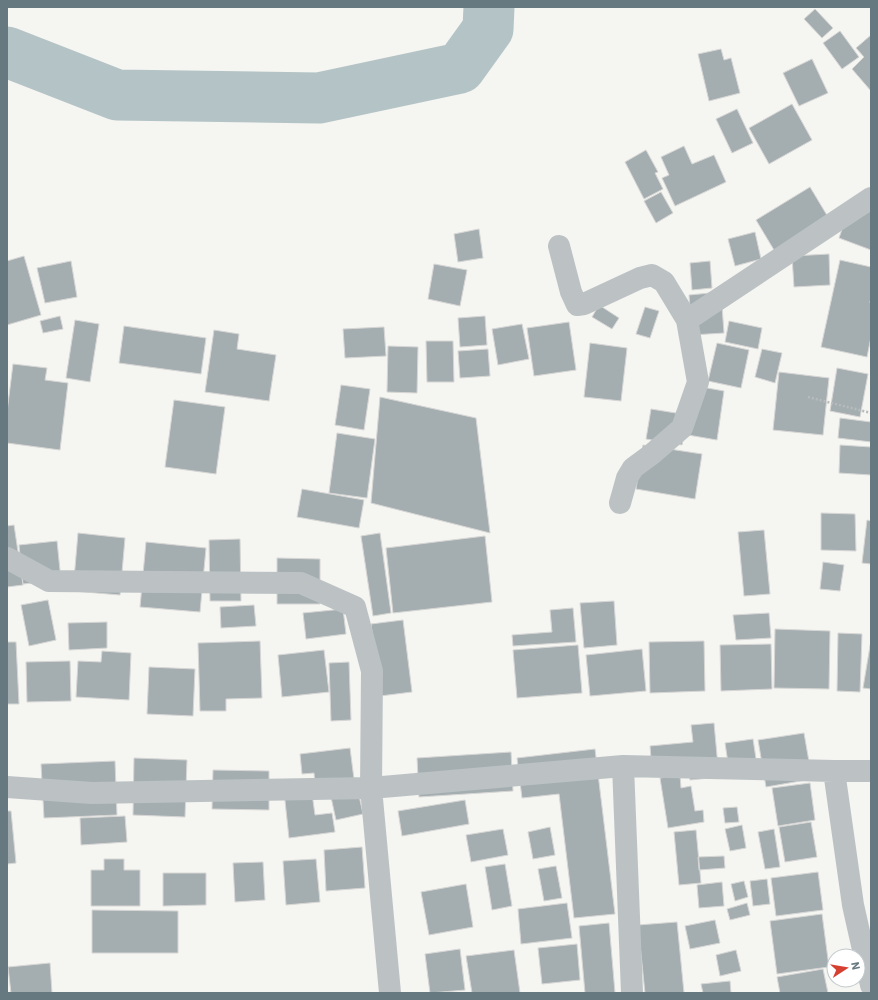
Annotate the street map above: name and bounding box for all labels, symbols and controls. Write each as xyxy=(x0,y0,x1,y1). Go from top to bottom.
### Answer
north arrow xyxy=(826,948,866,988)
text: N xyxy=(848,961,863,971)

